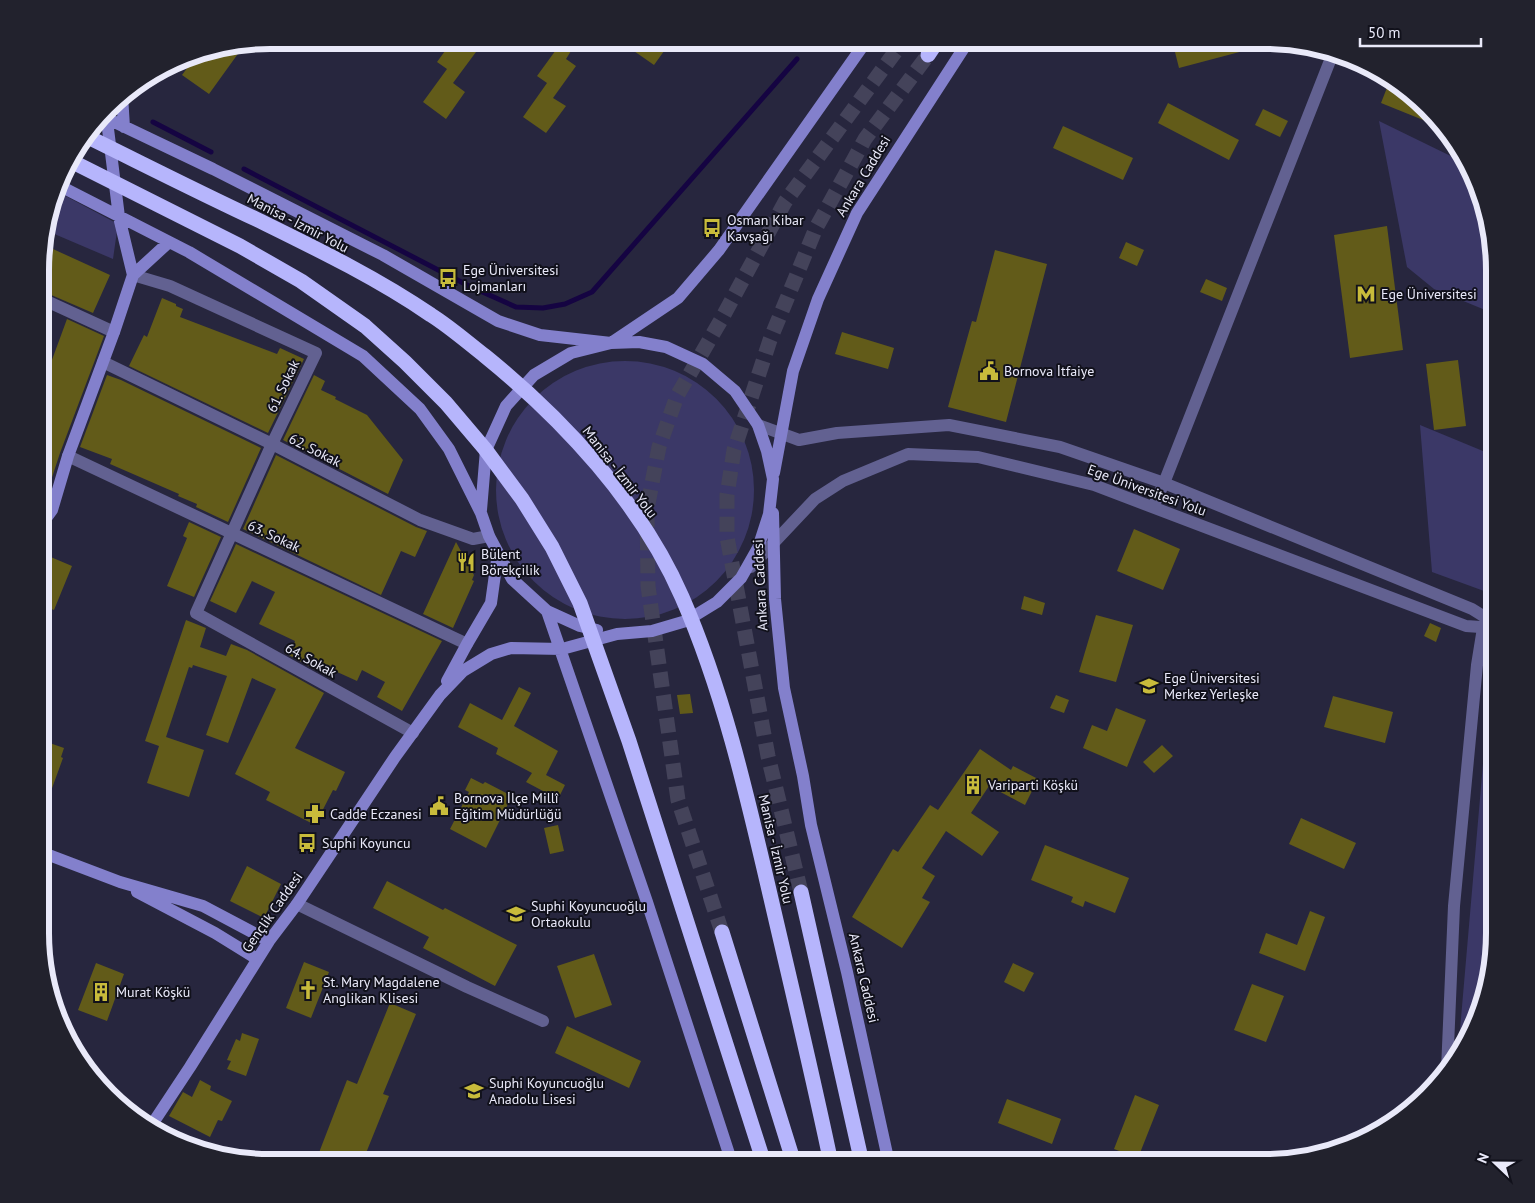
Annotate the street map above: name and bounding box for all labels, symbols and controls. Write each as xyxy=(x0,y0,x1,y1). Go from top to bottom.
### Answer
scale bar xyxy=(1360,15,1481,47)
text: 50 m xyxy=(1368,23,1401,42)
street label: Ankara Caddesi xyxy=(832,132,894,220)
street label: Manisa - İzmir Yolu xyxy=(244,190,352,256)
place label: Osman Kibar Kavşağı xyxy=(727,211,804,245)
bus stop icon: Osman Kibar Kavşağı xyxy=(701,217,723,239)
place label: Ege Üniversitesi Lojmanları xyxy=(463,261,559,295)
bus stop icon: Ege Üniversitesi Lojmanları xyxy=(437,267,459,289)
metro station icon: Ege Üniversitesi xyxy=(1355,283,1377,305)
place label: Ege Üniversitesi xyxy=(1381,285,1477,303)
street label: 61. Sokak xyxy=(263,357,304,415)
public building icon: Bornova İtfaiye xyxy=(978,360,1000,382)
place label: Bornova İtfaiye xyxy=(1004,362,1094,380)
street label: Manisa - İzmir Yolu xyxy=(578,422,662,522)
street label: 62. Sokak xyxy=(286,429,344,471)
street label: Ege Üniversitesi Yolu xyxy=(1085,460,1209,520)
street label: 63. Sokak xyxy=(245,516,304,556)
street label: Ankara Caddesi xyxy=(749,539,771,631)
place label: Bülent Börekçilik xyxy=(481,545,540,579)
restaurant icon: Bülent Börekçilik xyxy=(455,551,477,573)
street label: 64. Sokak xyxy=(282,639,340,682)
place label: Ege Üniversitesi Merkez Yerleşke xyxy=(1164,669,1260,703)
school or university icon: Ege Üniversitesi Merkez Yerleşke xyxy=(1138,675,1160,697)
building icon: Variparti Köşkü xyxy=(962,774,984,796)
place label: Variparti Köşkü xyxy=(987,776,1078,794)
place label: Bornova İlçe Millî Eğitim Müdürlüğü xyxy=(454,789,562,823)
street label: Manisa - İzmir Yolu xyxy=(755,792,797,906)
public building icon: Bornova İlçe Millî Eğitim Müdürlüğü xyxy=(428,795,450,817)
pharmacy icon: Cadde Eczanesi xyxy=(304,803,326,825)
place label: Cadde Eczanesi xyxy=(330,805,422,823)
bus stop icon: Suphi Koyuncu xyxy=(296,832,318,854)
place label: Suphi Koyuncu xyxy=(322,834,411,852)
street label: Gençlik Caddesi xyxy=(238,868,306,956)
place label: Suphi Koyuncuoğlu Ortaokulu xyxy=(531,897,646,931)
school or university icon: Suphi Koyuncuoğlu Ortaokulu xyxy=(505,903,527,925)
street label: Ankara Caddesi xyxy=(845,931,883,1025)
place label: St. Mary Magdalene Anglikan Klisesi xyxy=(323,973,440,1007)
church icon: St. Mary Magdalene Anglikan Klisesi xyxy=(297,979,319,1001)
building icon: Murat Köşkü xyxy=(90,981,112,1003)
place label: Murat Köşkü xyxy=(116,983,190,1001)
place label: Suphi Koyuncuoğlu Anadolu Lisesi xyxy=(489,1074,604,1108)
school or university icon: Suphi Koyuncuoğlu Anadolu Lisesi xyxy=(463,1080,485,1102)
north arrow xyxy=(1470,1138,1520,1188)
text: N xyxy=(1473,1150,1493,1166)

